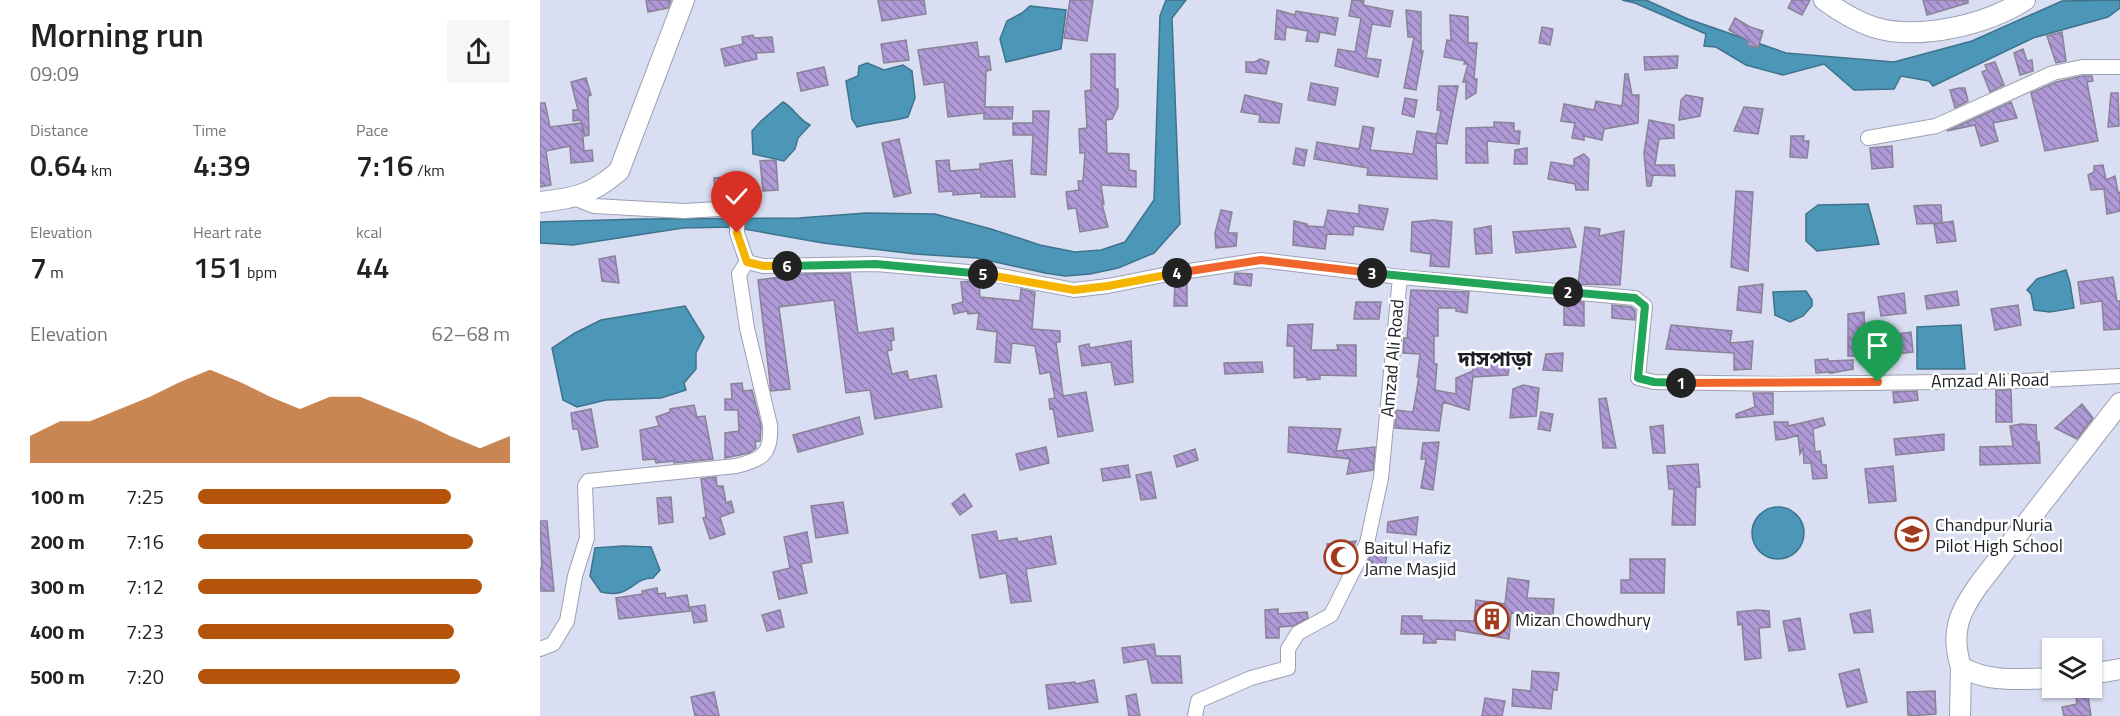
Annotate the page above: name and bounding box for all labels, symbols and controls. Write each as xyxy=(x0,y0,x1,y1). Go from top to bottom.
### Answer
text: Morning run xyxy=(30,10,204,60)
button: share xyxy=(447,20,510,83)
text: 09:09 xyxy=(30,58,79,89)
text: Distance xyxy=(30,118,88,142)
text: Time xyxy=(193,118,226,142)
text: Pace xyxy=(356,118,388,142)
text: 0.64 xyxy=(30,142,88,188)
text: 4:39 xyxy=(193,142,251,188)
text: 7:16 xyxy=(356,142,414,188)
text: km xyxy=(88,158,112,182)
text: /km xyxy=(414,158,445,182)
pin xyxy=(711,171,762,233)
icon: check xyxy=(720,180,753,213)
text: Elevation xyxy=(30,220,92,244)
text: Heart rate xyxy=(193,220,262,244)
text: kcal xyxy=(356,220,382,244)
text: 7 xyxy=(30,244,47,290)
text: 151 xyxy=(193,244,243,290)
text: 44 xyxy=(356,244,390,290)
pin: 6 xyxy=(772,251,802,281)
text: 6 xyxy=(783,254,791,278)
pin: 4 xyxy=(1162,258,1192,288)
pin: 3 xyxy=(1357,258,1387,288)
pin: 5 xyxy=(968,259,998,289)
text: m xyxy=(47,260,64,284)
text: bpm xyxy=(243,260,277,284)
text: 4 xyxy=(1173,261,1181,285)
text: 3 xyxy=(1368,261,1376,285)
text: 5 xyxy=(979,262,987,286)
pin: 2 xyxy=(1553,277,1583,307)
text: 2 xyxy=(1564,280,1572,304)
street label: Amzad Ali Road xyxy=(1373,298,1411,418)
text: Elevation xyxy=(30,318,108,349)
text: 62–68 m xyxy=(431,318,510,349)
pin xyxy=(1852,320,1903,382)
icon: arrive xyxy=(1861,329,1894,362)
district label: দাসপাড়া xyxy=(1457,342,1533,374)
street label: Amzad Ali Road xyxy=(1931,365,2049,395)
pin: 1 xyxy=(1666,368,1696,398)
text: 1 xyxy=(1677,371,1685,395)
text: 100 m xyxy=(30,481,85,512)
text: 7:25 xyxy=(126,481,164,512)
place label: Chandpur Nuria Pilot High School xyxy=(1935,511,2063,559)
school or university icon: Chandpur Nuria Pilot High School xyxy=(1894,516,1930,552)
text: 200 m xyxy=(30,526,85,557)
text: 7:16 xyxy=(126,526,164,557)
place label: Baitul Hafiz Jame Masjid xyxy=(1364,534,1456,582)
mosque icon: Baitul Hafiz Jame Masjid xyxy=(1323,539,1359,575)
text: 300 m xyxy=(30,571,85,602)
text: 7:12 xyxy=(126,571,164,602)
building icon: Mizan Chowdhury xyxy=(1474,601,1510,637)
place label: Mizan Chowdhury xyxy=(1515,606,1651,633)
text: 400 m xyxy=(30,616,85,647)
text: 7:23 xyxy=(126,616,164,647)
map controls xyxy=(2042,638,2102,698)
button: layers xyxy=(2042,638,2102,698)
text: 500 m xyxy=(30,661,85,692)
text: 7:20 xyxy=(126,661,164,692)

